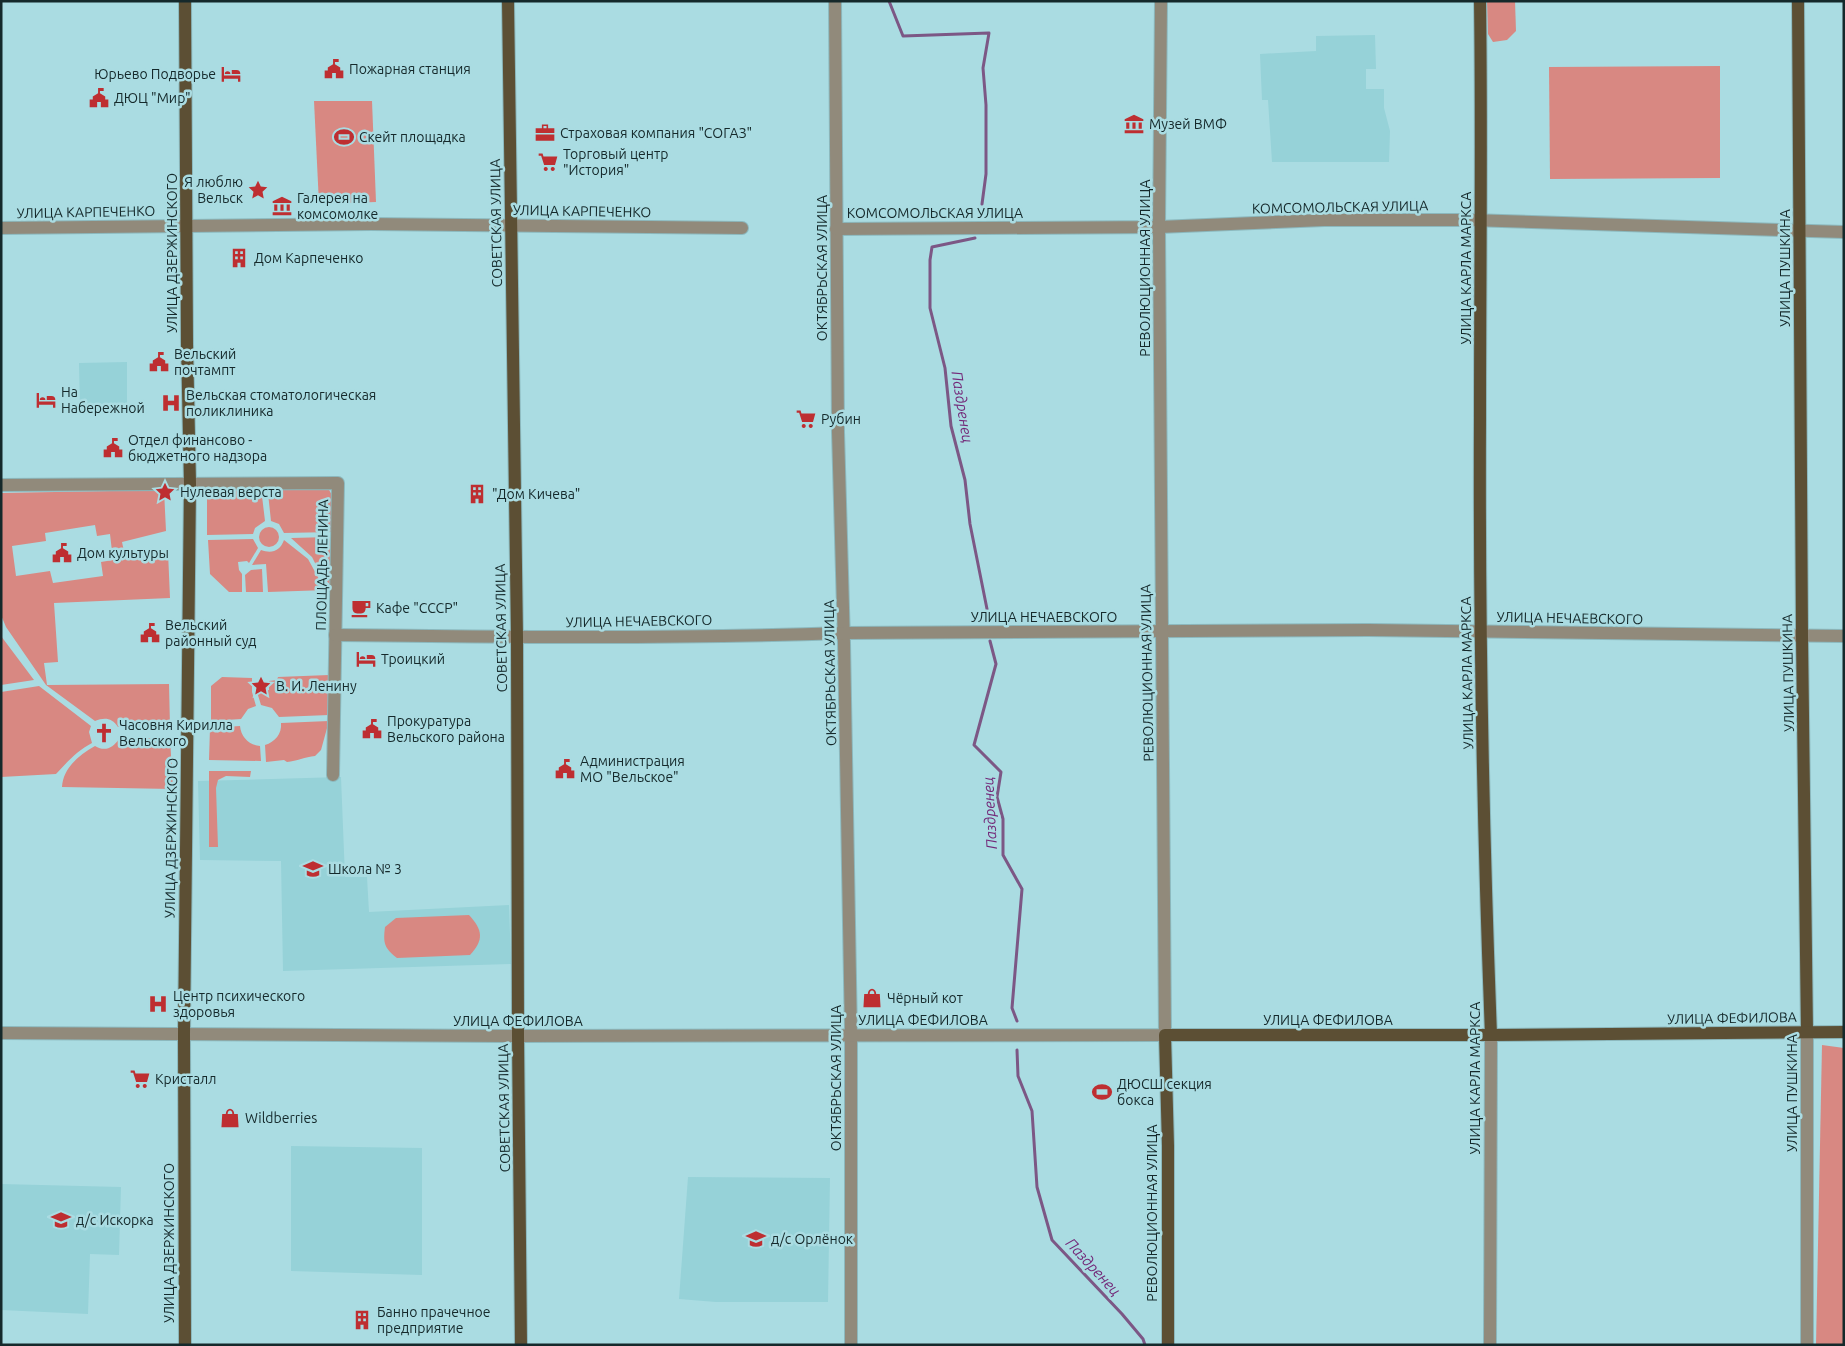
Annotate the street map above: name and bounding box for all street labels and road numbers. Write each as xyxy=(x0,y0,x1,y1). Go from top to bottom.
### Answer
street label: СОВЕТСКАЯ УЛИЦА xyxy=(487,159,505,287)
street label: УЛИЦА ДЗЕРЖИНСКОГО xyxy=(164,173,180,333)
street label: РЕВОЛЮЦИОННАЯ УЛИЦА xyxy=(1137,179,1153,357)
street label: УЛИЦА КАРЛА МАРКСА xyxy=(1458,192,1474,344)
street label: ОКТЯБРЬСКАЯ УЛИЦА xyxy=(814,195,830,341)
street label: КОМСОМОЛЬСКАЯ УЛИЦА xyxy=(1252,197,1428,217)
street label: УЛИЦА КАРПЕЧЕНКО xyxy=(513,202,652,220)
street label: УЛИЦА КАРПЕЧЕНКО xyxy=(17,203,156,221)
street label: КОМСОМОЛЬСКАЯ УЛИЦА xyxy=(847,205,1023,221)
street label: УЛИЦА ПУШКИНА xyxy=(1777,209,1793,327)
street label: ПЛОЩАДЬ ЛЕНИНА xyxy=(313,499,331,631)
street label: СОВЕТСКАЯ УЛИЦА xyxy=(492,564,510,692)
street label: РЕВОЛЮЦИОННАЯ УЛИЦА xyxy=(1137,584,1157,762)
street label: УЛИЦА КАРЛА МАРКСА xyxy=(1458,596,1476,750)
street label: ОКТЯБРЬСКАЯ УЛИЦА xyxy=(821,600,839,746)
street label: УЛИЦА НЕЧАЕВСКОГО xyxy=(971,609,1117,625)
street label: УЛИЦА НЕЧАЕВСКОГО xyxy=(1497,609,1644,627)
street label: УЛИЦА НЕЧАЕВСКОГО xyxy=(566,612,713,630)
street label: УЛИЦА ПУШКИНА xyxy=(1779,614,1797,732)
street label: УЛИЦА ДЗЕРЖИНСКОГО xyxy=(162,758,180,918)
street label: УЛИЦА КАРЛА МАРКСА xyxy=(1467,1002,1483,1154)
street label: ОКТЯБРЬСКАЯ УЛИЦА xyxy=(828,1005,844,1151)
street label: УЛИЦА ФЕФИЛОВА xyxy=(1667,1009,1797,1027)
street label: УЛИЦА ФЕФИЛОВА xyxy=(858,1012,988,1028)
street label: УЛИЦА ФЕФИЛОВА xyxy=(1263,1012,1393,1028)
street label: УЛИЦА ФЕФИЛОВА xyxy=(453,1013,583,1029)
street label: УЛИЦА ПУШКИНА xyxy=(1784,1034,1800,1152)
street label: СОВЕТСКАЯ УЛИЦА xyxy=(495,1044,513,1172)
street label: РЕВОЛЮЦИОННАЯ УЛИЦА xyxy=(1144,1124,1160,1302)
street label: УЛИЦА ДЗЕРЖИНСКОГО xyxy=(161,1163,177,1323)

